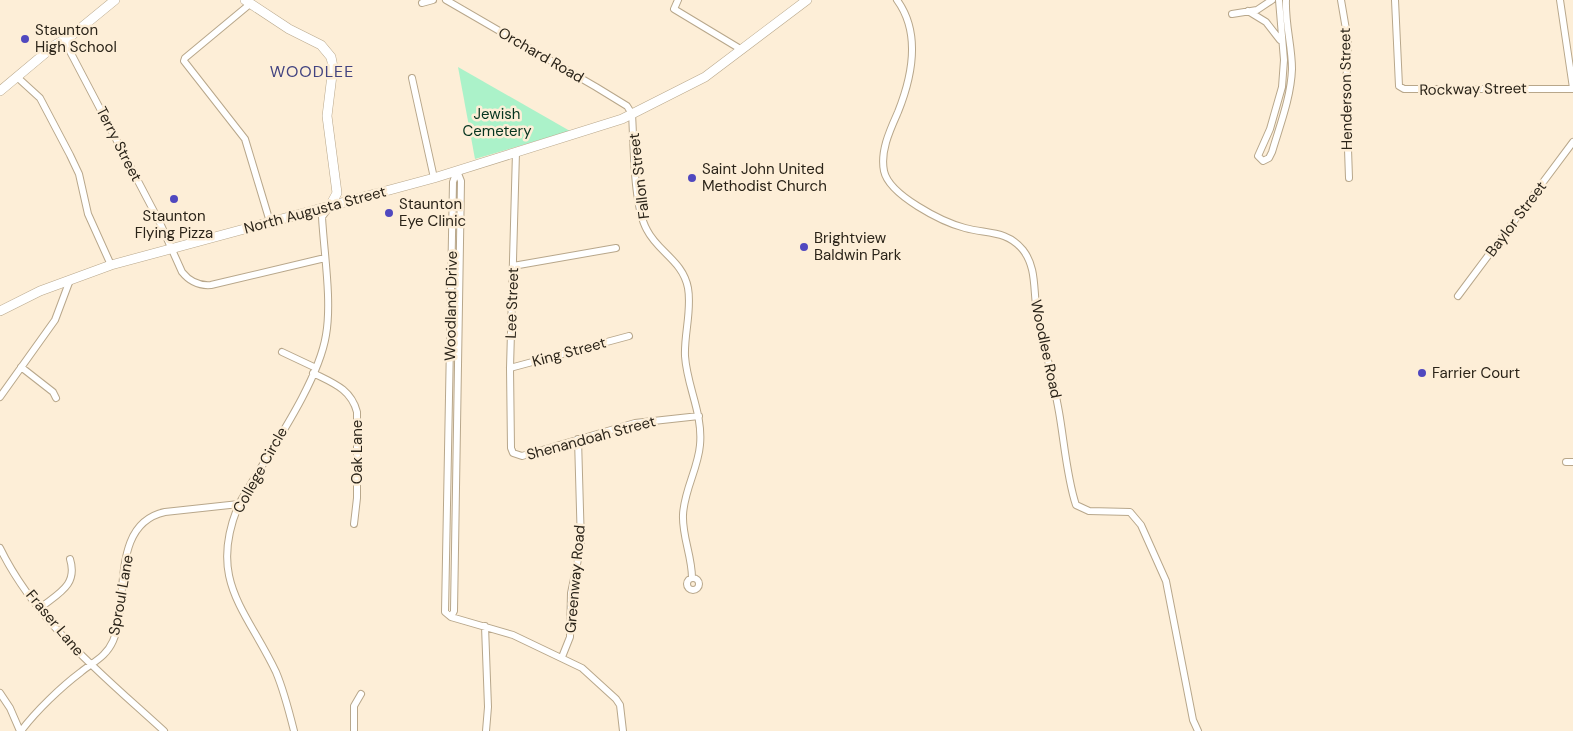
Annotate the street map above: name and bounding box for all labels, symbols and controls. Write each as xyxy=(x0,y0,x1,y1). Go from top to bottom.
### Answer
place label: Staunton High School xyxy=(35,20,117,57)
street label: Orchard Road xyxy=(495,22,587,88)
street label: Henderson Street xyxy=(1335,28,1357,150)
marker: Staunton High School xyxy=(19,33,31,45)
district label: WOODLEE xyxy=(270,61,354,82)
street label: Rockway Street xyxy=(1419,78,1527,100)
street label: Terry Street xyxy=(92,103,146,185)
park label: Jewish Cemetery xyxy=(463,104,532,141)
street label: Fallon Street xyxy=(624,132,654,220)
place label: Saint John United Methodist Church xyxy=(702,159,827,196)
marker: Saint John United Methodist Church xyxy=(686,172,698,184)
street label: Baylor Street xyxy=(1481,177,1551,261)
street label: North Augusta Street xyxy=(242,181,388,239)
marker: Staunton Flying Pizza xyxy=(168,193,180,205)
place label: Staunton Eye Clinic xyxy=(399,194,466,231)
place label: Staunton Flying Pizza xyxy=(135,206,213,243)
marker: Staunton Eye Clinic xyxy=(383,207,395,219)
place label: Brightview Baldwin Park xyxy=(814,228,902,265)
marker: Brightview Baldwin Park xyxy=(798,241,810,253)
street label: Woodland Drive xyxy=(440,251,462,361)
street label: Lee Street xyxy=(501,267,523,339)
street label: Woodlee Road xyxy=(1026,298,1066,400)
street label: King Street xyxy=(530,332,608,371)
place label: Farrier Court xyxy=(1432,363,1520,383)
marker: Farrier Court xyxy=(1416,367,1428,379)
street label: Shenandoah Street xyxy=(524,411,658,465)
street label: Oak Lane xyxy=(347,420,367,484)
street label: College Circle xyxy=(228,423,292,517)
street label: Greenway Road xyxy=(560,524,590,634)
street label: Sproul Lane xyxy=(104,553,138,637)
street label: Fraser Lane xyxy=(21,586,89,660)

